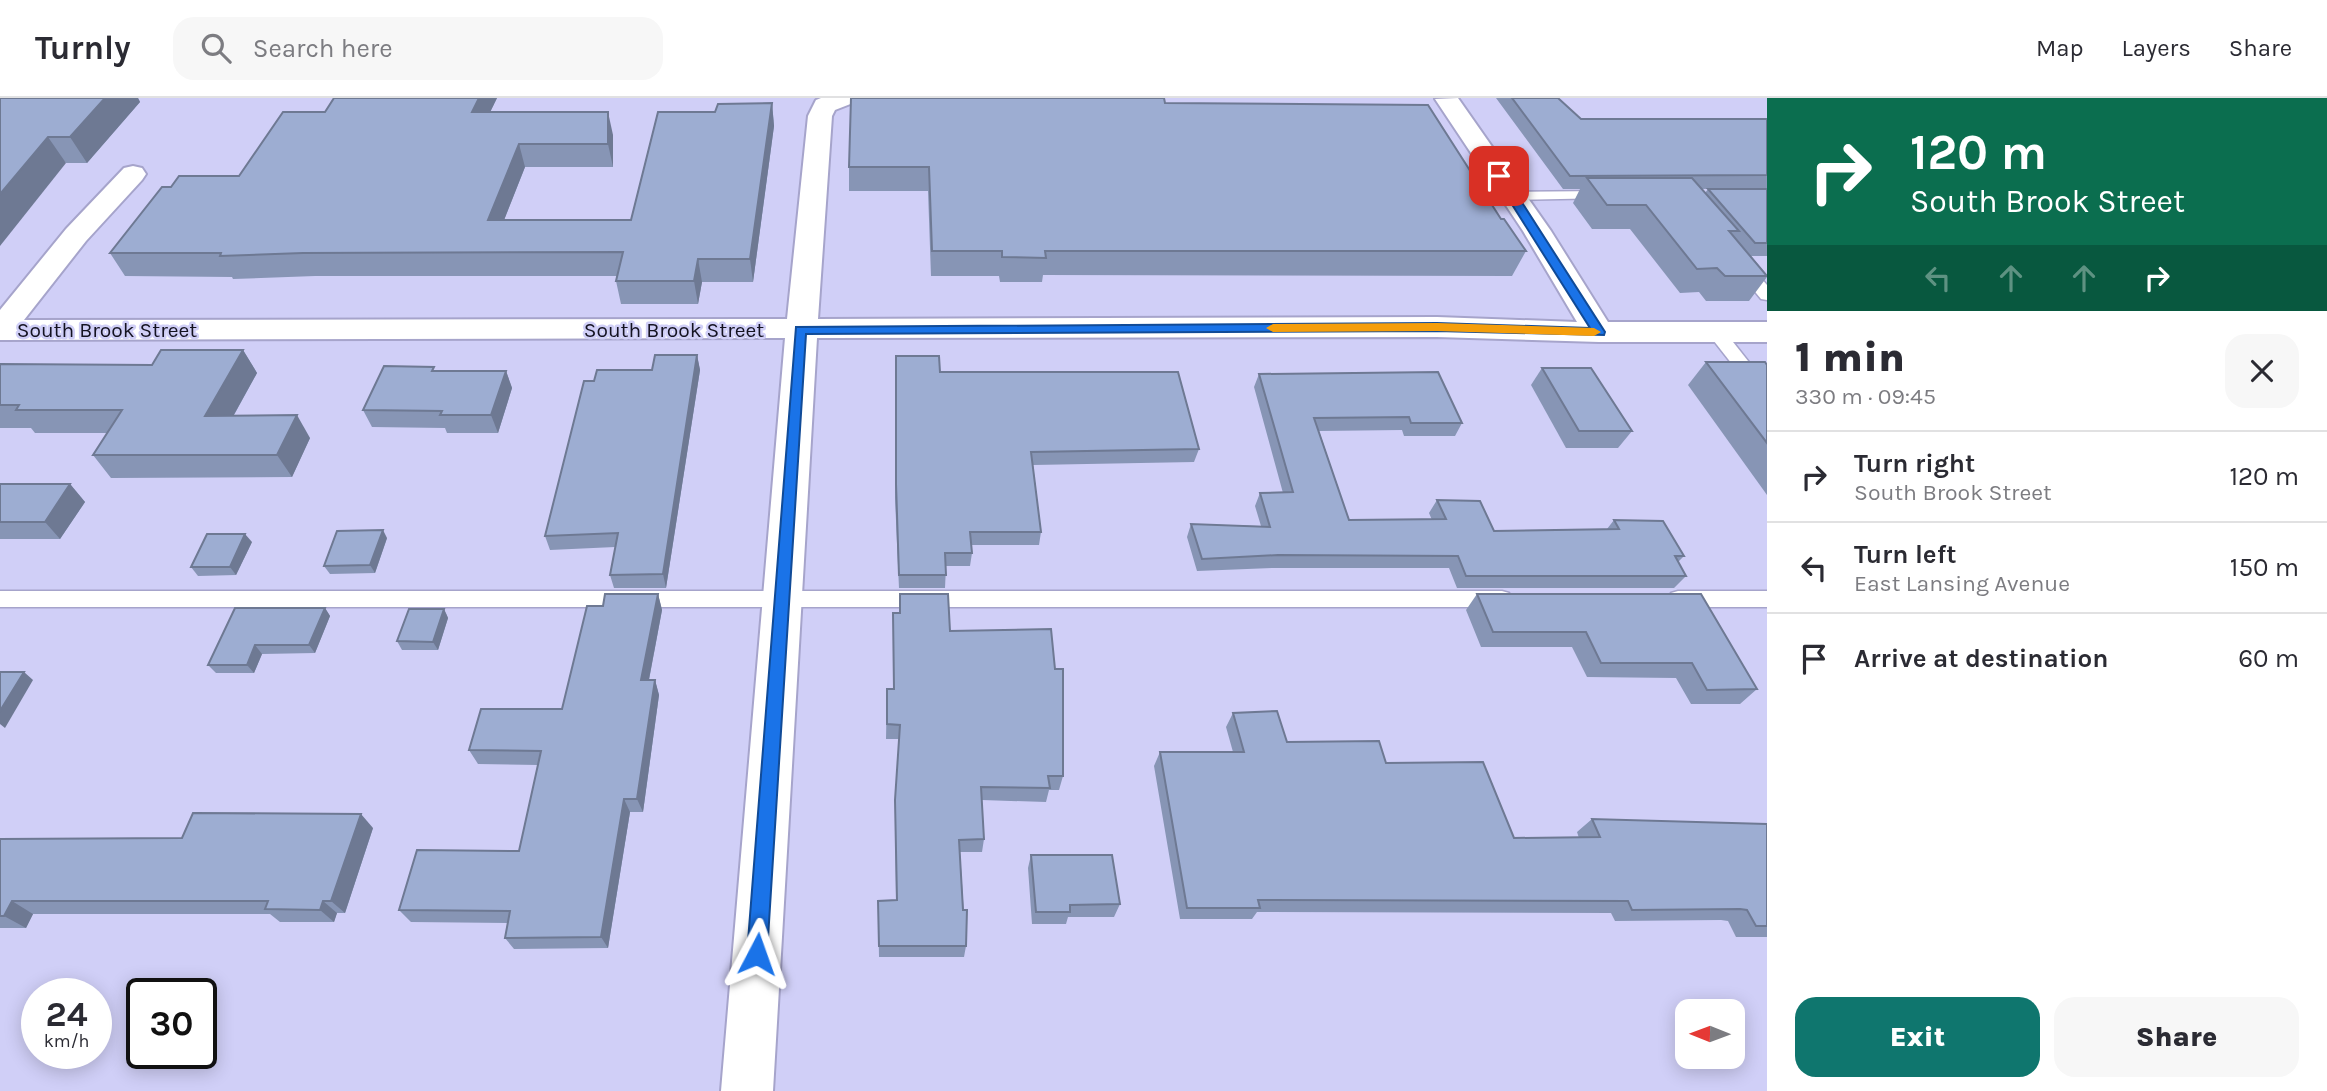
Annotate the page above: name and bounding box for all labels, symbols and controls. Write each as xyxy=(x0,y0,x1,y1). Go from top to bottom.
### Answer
search box xyxy=(173,17,663,80)
text: Turnly xyxy=(35,29,131,67)
icon: search xyxy=(197,29,235,67)
text: Search here xyxy=(253,33,393,64)
text: Map xyxy=(2036,34,2084,62)
text: Layers xyxy=(2122,34,2191,62)
text: Share xyxy=(2229,34,2292,62)
text: 120 m xyxy=(1910,124,2047,181)
icon: right xyxy=(1795,126,1886,217)
pin xyxy=(1469,146,1529,206)
icon: arrive xyxy=(1480,157,1518,195)
text: South Brook Street xyxy=(1910,183,2185,220)
icon: left xyxy=(1919,259,1957,297)
icon: ahead xyxy=(1992,259,2030,297)
icon: ahead xyxy=(2065,259,2103,297)
icon: right xyxy=(2138,259,2176,297)
street label: South Brook Street xyxy=(17,318,197,342)
street label: South Brook Street xyxy=(584,318,764,342)
text: 1 min xyxy=(1795,332,1905,382)
button: close xyxy=(2225,334,2299,408)
text: 330 m · 09:45 xyxy=(1795,383,1936,410)
text: Turn right xyxy=(1854,448,1975,479)
icon: right xyxy=(1795,458,1833,496)
text: 120 m xyxy=(2229,461,2299,492)
text: South Brook Street xyxy=(1854,479,2052,506)
text: Turn left xyxy=(1854,539,1956,570)
icon: left xyxy=(1795,549,1833,587)
text: 150 m xyxy=(2230,552,2299,583)
text: East Lansing Avenue xyxy=(1854,570,2070,597)
icon: arrive xyxy=(1795,640,1833,678)
text: Arrive at destination xyxy=(1854,643,2108,674)
text: 60 m xyxy=(2238,643,2299,674)
position arrow xyxy=(720,917,794,991)
speed limit sign: 30 xyxy=(126,978,217,1069)
text: 24 xyxy=(46,994,88,1035)
button: Exit xyxy=(1795,997,2040,1077)
button: Share xyxy=(2054,997,2299,1077)
north arrow xyxy=(1675,999,1745,1069)
map controls xyxy=(1675,999,1745,1069)
text: km/h xyxy=(44,1030,89,1052)

